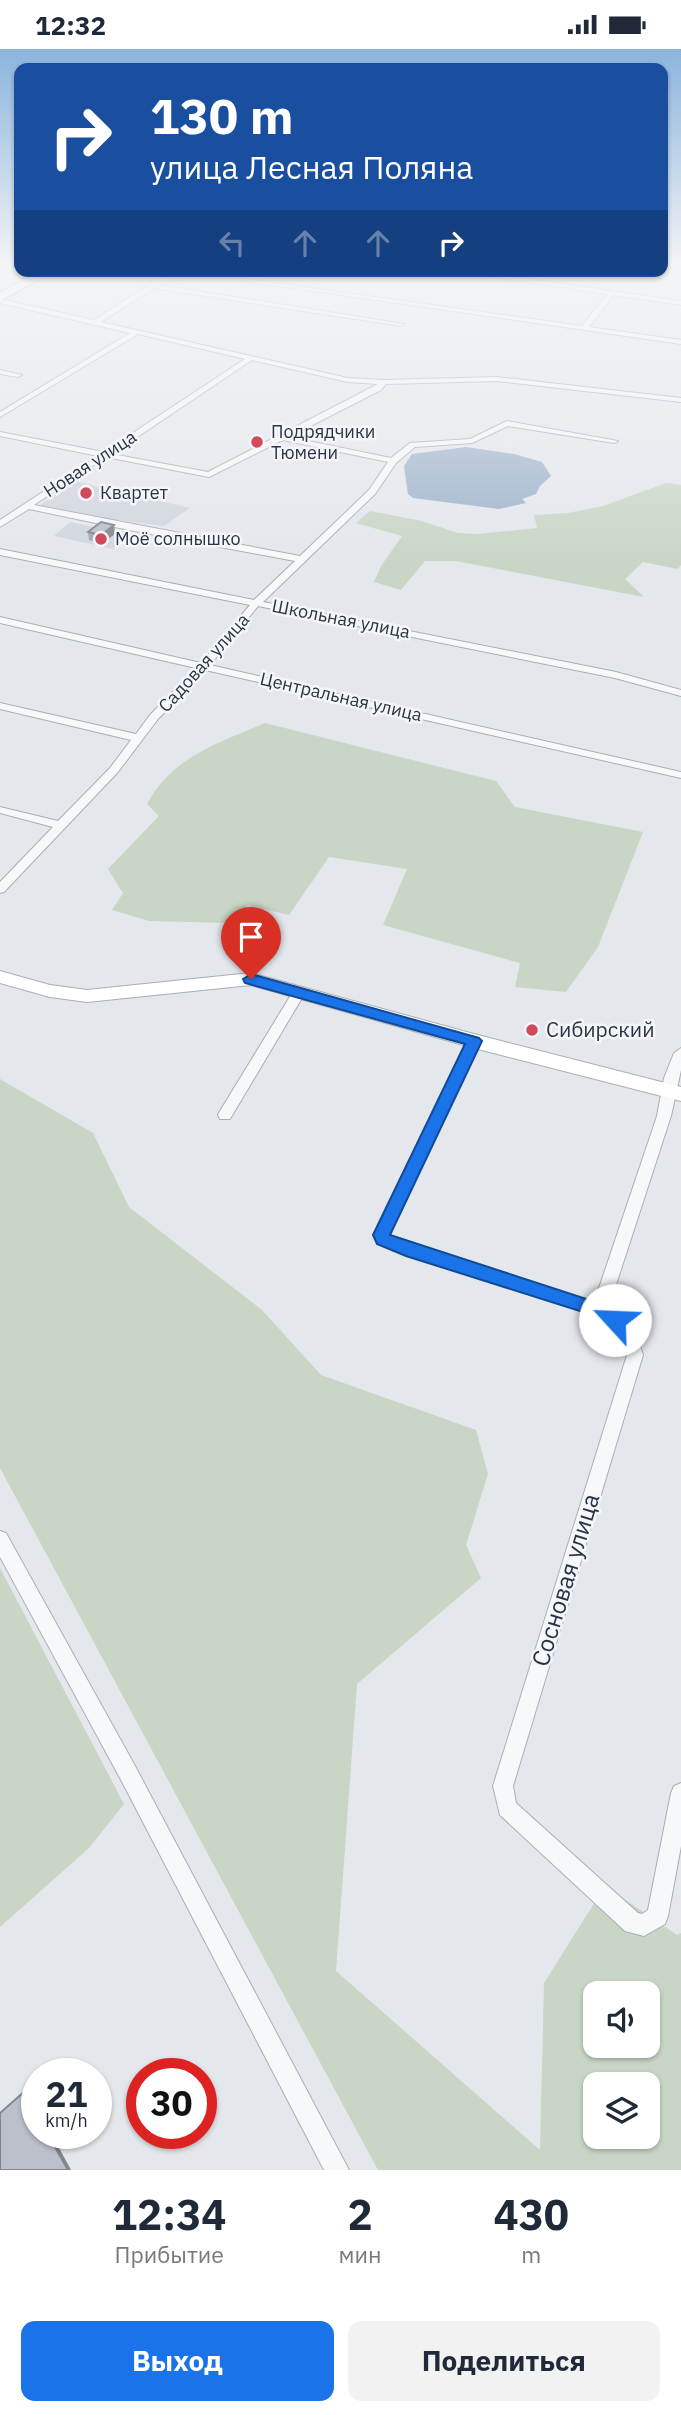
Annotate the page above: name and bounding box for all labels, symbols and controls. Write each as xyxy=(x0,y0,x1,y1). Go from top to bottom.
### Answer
text: 12:32 xyxy=(35,8,106,42)
text: 130 m xyxy=(150,84,294,147)
icon: right xyxy=(35,91,126,182)
text: улица Лесная Поляна xyxy=(150,146,473,188)
icon: left xyxy=(213,224,251,262)
icon: ahead xyxy=(286,224,324,262)
icon: ahead xyxy=(359,224,397,262)
icon: right xyxy=(432,224,470,262)
place label: Подрядчики Тюмени xyxy=(271,420,375,464)
street label: Новая улица xyxy=(39,425,141,502)
marker: Подрядчики Тюмени xyxy=(249,434,265,450)
place label: Квартет xyxy=(100,481,168,504)
marker: Квартет xyxy=(78,485,94,501)
place label: Моё солнышко xyxy=(115,527,241,550)
marker: Моё солнышко xyxy=(93,531,109,547)
street label: Школьная улица xyxy=(270,594,413,643)
street label: Садовая улица xyxy=(153,608,254,717)
street label: Центральная улица xyxy=(258,667,425,726)
pin xyxy=(221,907,281,979)
icon: arrive xyxy=(232,918,270,956)
place label: Сибирский xyxy=(546,1015,655,1043)
marker: Сибирский xyxy=(524,1022,540,1038)
position arrow xyxy=(578,1283,652,1357)
street label: Сосновая улица xyxy=(524,1489,607,1670)
map controls xyxy=(583,1981,660,2149)
button: sound xyxy=(583,1981,660,2058)
speed limit sign: 30 xyxy=(126,2058,217,2149)
text: 21 xyxy=(45,2071,88,2117)
button: layers xyxy=(583,2072,660,2149)
text: km/h xyxy=(45,2109,88,2132)
text: 12:34 xyxy=(112,2187,227,2242)
text: 2 xyxy=(347,2187,373,2242)
text: 430 xyxy=(493,2187,569,2242)
text: Прибытие xyxy=(115,2239,224,2269)
text: мин xyxy=(338,2239,382,2269)
text: m xyxy=(521,2239,541,2269)
button: Выход xyxy=(21,2321,334,2401)
button: Поделиться xyxy=(348,2321,660,2401)

